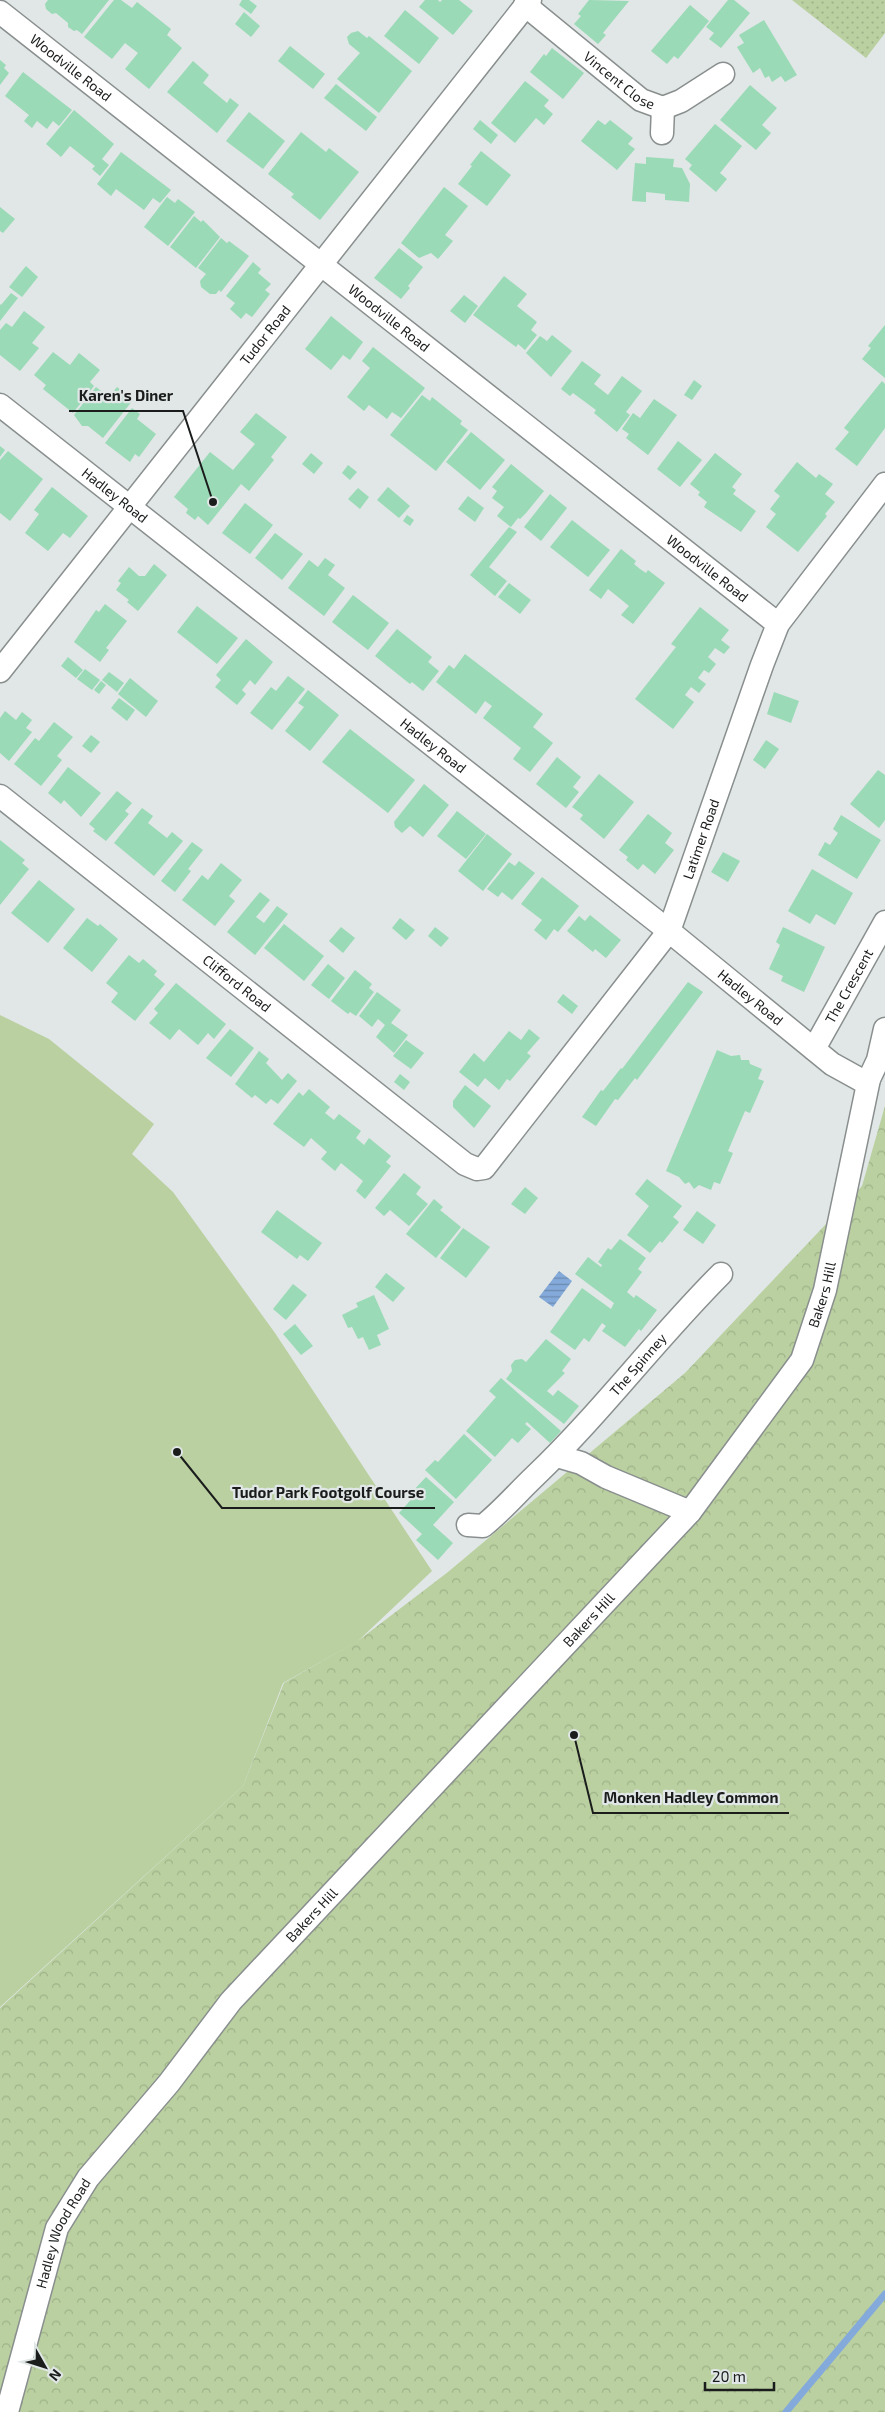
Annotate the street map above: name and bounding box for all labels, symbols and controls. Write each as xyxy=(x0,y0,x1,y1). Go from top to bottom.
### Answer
street label: Woodville Road xyxy=(27,30,115,105)
street label: Vincent Close xyxy=(580,48,657,112)
street label: Woodville Road xyxy=(345,280,434,355)
street label: Tudor Road xyxy=(236,301,294,368)
callout: Karen's Diner xyxy=(69,381,183,411)
text: Karen's Diner xyxy=(79,386,174,404)
street label: Hadley Road xyxy=(79,464,151,526)
street label: Woodville Road xyxy=(663,531,752,605)
street label: Hadley Road xyxy=(397,714,470,776)
street label: Latimer Road xyxy=(679,796,723,882)
street label: The Crescent xyxy=(821,946,876,1026)
street label: Clifford Road xyxy=(200,951,275,1015)
street label: Hadley Road xyxy=(715,965,787,1029)
street label: Bakers Hill xyxy=(804,1259,839,1330)
street label: The Spinney xyxy=(606,1329,670,1399)
callout: Tudor Park Footgolf Course xyxy=(222,1478,435,1508)
text: Tudor Park Footgolf Course xyxy=(232,1483,424,1501)
street label: Bakers Hill xyxy=(559,1588,618,1650)
callout: Monken Hadley Common xyxy=(593,1783,789,1813)
text: Monken Hadley Common xyxy=(604,1788,778,1807)
street label: Bakers Hill xyxy=(282,1884,341,1945)
street label: Hadley Wood Road xyxy=(32,2175,94,2290)
north arrow xyxy=(20,2342,70,2392)
scale bar xyxy=(705,2360,774,2392)
text: N xyxy=(46,2366,65,2385)
text: 20 m xyxy=(712,2367,746,2385)

